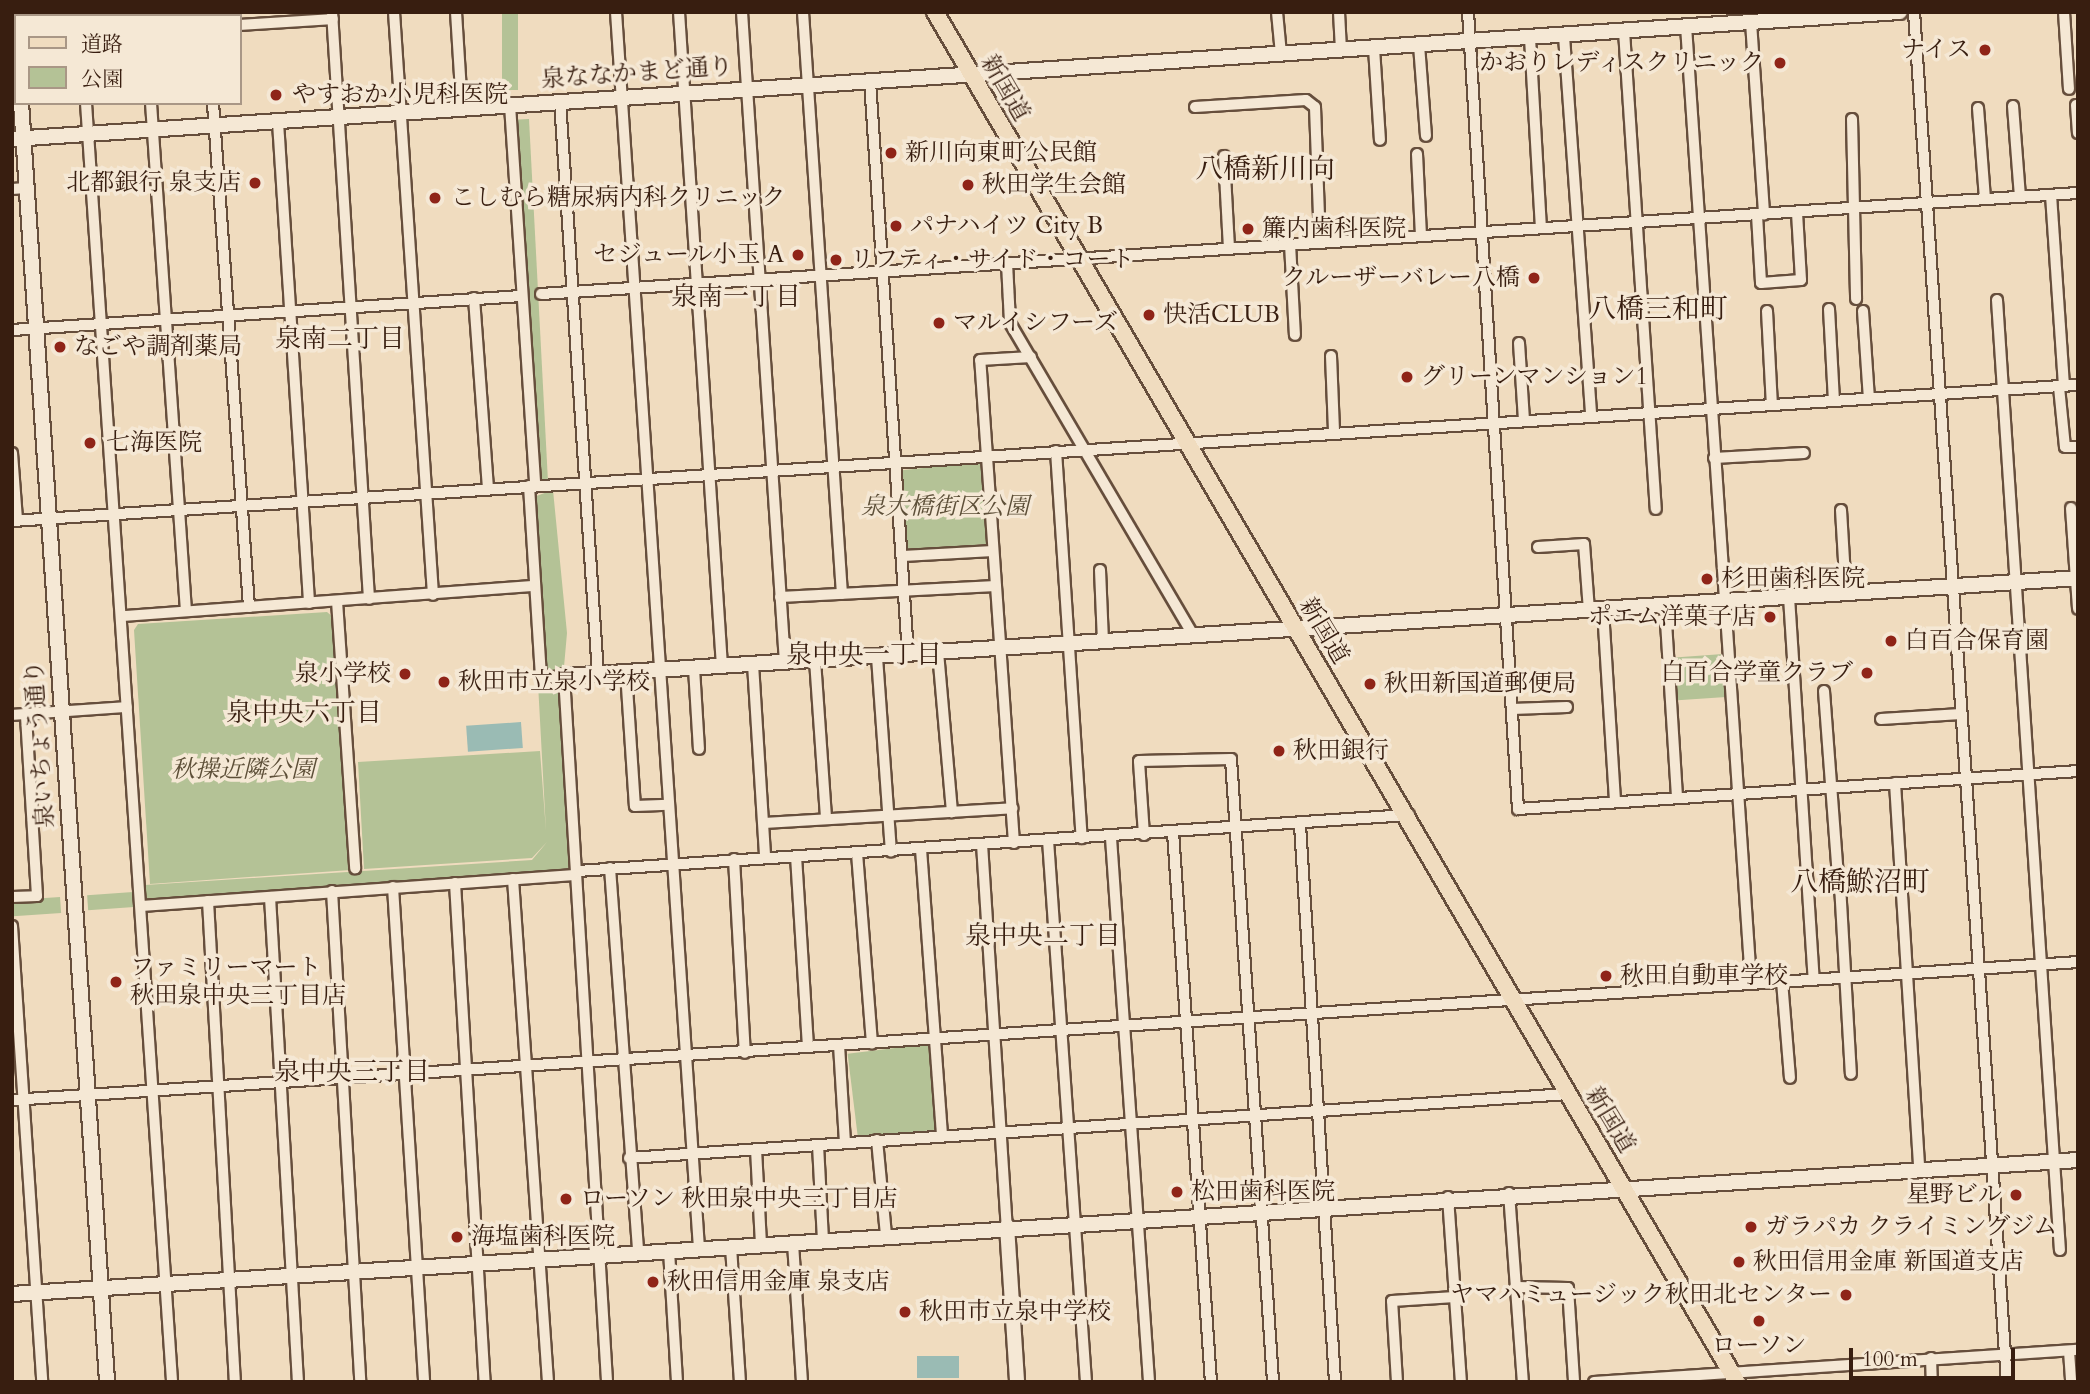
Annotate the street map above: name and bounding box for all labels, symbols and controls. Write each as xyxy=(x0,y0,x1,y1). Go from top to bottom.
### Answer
legend xyxy=(14,14,242,105)
text: 道路 xyxy=(81,30,123,59)
place label: ナイス xyxy=(1899,36,1971,64)
marker: ナイス xyxy=(1977,42,1993,58)
place label: かおりレディスクリニック xyxy=(1476,49,1764,77)
street label: 新国道 xyxy=(975,50,1035,126)
street label: 泉ななかまど通り xyxy=(540,52,734,94)
marker: かおりレディスクリニック xyxy=(1770,53,1790,73)
text: 公園 xyxy=(81,65,123,94)
place label: やすおか小児科医院 xyxy=(292,81,508,109)
marker: やすおか小児科医院 xyxy=(266,85,286,105)
place label: 新川向東町公民館 xyxy=(905,139,1097,167)
marker: 新川向東町公民館 xyxy=(883,145,899,161)
district label: 八橋新川向 xyxy=(1195,152,1335,186)
place label: 北都銀行 泉支店 xyxy=(67,169,241,197)
place label: 秋田学生会館 xyxy=(982,171,1126,199)
marker: 北都銀行 泉支店 xyxy=(247,175,263,191)
marker: 秋田学生会館 xyxy=(960,177,976,193)
place label: こしむら糖尿病内科クリニック xyxy=(451,184,787,212)
marker: こしむら糖尿病内科クリニック xyxy=(425,188,445,208)
place label: パナハイツ City B xyxy=(910,212,1105,240)
place label: 簾内歯科医院 xyxy=(1262,215,1406,243)
marker: パナハイツ City B xyxy=(888,218,904,234)
marker: 簾内歯科医院 xyxy=(1240,221,1256,237)
place label: セジュール小玉 A xyxy=(592,241,784,269)
place label: リフティ・サイド・コート xyxy=(850,246,1138,274)
marker: セジュール小玉 A xyxy=(790,247,806,263)
marker: リフティ・サイド・コート xyxy=(828,252,844,268)
place label: クルーザーバレー八橋 xyxy=(1280,264,1520,292)
marker: クルーザーバレー八橋 xyxy=(1526,270,1542,286)
district label: 泉南一丁目 xyxy=(671,281,801,313)
district label: 八橋三和町 xyxy=(1588,292,1728,326)
place label: 快活CLUB xyxy=(1163,301,1280,329)
marker: 快活CLUB xyxy=(1141,307,1157,323)
place label: マルイシフーズ xyxy=(953,309,1120,337)
marker: マルイシフーズ xyxy=(931,315,947,331)
district label: 泉南二丁目 xyxy=(275,323,405,355)
place label: なごや調剤薬局 xyxy=(74,333,242,361)
marker: なごや調剤薬局 xyxy=(52,339,68,355)
place label: グリーンマンション1 xyxy=(1421,363,1649,391)
marker: グリーンマンション1 xyxy=(1399,369,1415,385)
place label: 七海医院 xyxy=(106,429,202,457)
marker: 七海医院 xyxy=(80,433,100,453)
park label: 泉大橋街区公園 xyxy=(861,493,1029,521)
place label: 杉田歯科医院 xyxy=(1721,565,1865,593)
marker: 杉田歯科医院 xyxy=(1699,571,1715,587)
street label: 新国道 xyxy=(1293,593,1355,669)
place label: ポエム洋菓子店 xyxy=(1588,603,1756,631)
marker: ポエム洋菓子店 xyxy=(1762,609,1778,625)
place label: 白百合保育園 xyxy=(1905,627,2049,655)
marker: 白百合保育園 xyxy=(1883,633,1899,649)
district label: 泉中央一丁目 xyxy=(786,639,942,671)
street label: 泉いちょう通り xyxy=(20,659,60,829)
place label: 白百合学童クラブ xyxy=(1661,659,1853,687)
place label: 泉小学校 xyxy=(295,660,391,688)
marker: 白百合学童クラブ xyxy=(1859,665,1875,681)
marker: 泉小学校 xyxy=(397,666,413,682)
place label: 秋田市立泉小学校 xyxy=(458,668,650,696)
place label: 秋田新国道郵便局 xyxy=(1384,670,1576,698)
marker: 秋田市立泉小学校 xyxy=(436,674,452,690)
marker: 秋田新国道郵便局 xyxy=(1362,676,1378,692)
district label: 泉中央六丁目 xyxy=(226,697,382,729)
place label: 秋田銀行 xyxy=(1293,737,1389,765)
marker: 秋田銀行 xyxy=(1271,743,1287,759)
park label: 秋操近隣公園 xyxy=(171,756,315,784)
district label: 八橋鯲沼町 xyxy=(1790,865,1930,899)
district label: 泉中央二丁目 xyxy=(965,920,1121,952)
place label: ファミリーマート 秋田泉中央三丁目店 xyxy=(130,954,346,1010)
place label: 秋田自動車学校 xyxy=(1620,962,1788,990)
marker: 秋田自動車学校 xyxy=(1598,968,1614,984)
marker: ファミリーマート 秋田泉中央三丁目店 xyxy=(108,974,124,990)
district label: 泉中央三丁目 xyxy=(274,1056,430,1088)
street label: 新国道 xyxy=(1579,1082,1641,1158)
place label: 松田歯科医院 xyxy=(1191,1178,1335,1206)
place label: 星野ビル xyxy=(1906,1181,2002,1209)
marker: 松田歯科医院 xyxy=(1169,1184,1185,1200)
place label: ローソン 秋田泉中央三丁目店 xyxy=(580,1185,898,1213)
marker: 星野ビル xyxy=(2008,1187,2024,1203)
marker: ローソン 秋田泉中央三丁目店 xyxy=(558,1191,574,1207)
place label: ガラパカ クライミングジム xyxy=(1765,1213,2059,1241)
marker: ガラパカ クライミングジム xyxy=(1743,1219,1759,1235)
place label: 海塩歯科医院 xyxy=(471,1223,615,1251)
marker: 海塩歯科医院 xyxy=(449,1229,465,1245)
place label: 秋田信用金庫 新国道支店 xyxy=(1753,1248,2023,1276)
marker: 秋田信用金庫 新国道支店 xyxy=(1731,1254,1747,1270)
place label: 秋田信用金庫 泉支店 xyxy=(667,1268,889,1296)
marker: 秋田信用金庫 泉支店 xyxy=(645,1274,661,1290)
place label: ヤマハミュージック秋田北センター xyxy=(1448,1281,1832,1309)
marker: ヤマハミュージック秋田北センター xyxy=(1838,1287,1854,1303)
place label: 秋田市立泉中学校 xyxy=(919,1298,1111,1326)
marker: 秋田市立泉中学校 xyxy=(897,1304,913,1320)
marker: ローソン xyxy=(1751,1313,1767,1329)
place label: ローソン xyxy=(1711,1332,1807,1360)
scale bar xyxy=(1852,1334,2018,1378)
text: 100 m xyxy=(1862,1345,1918,1374)

